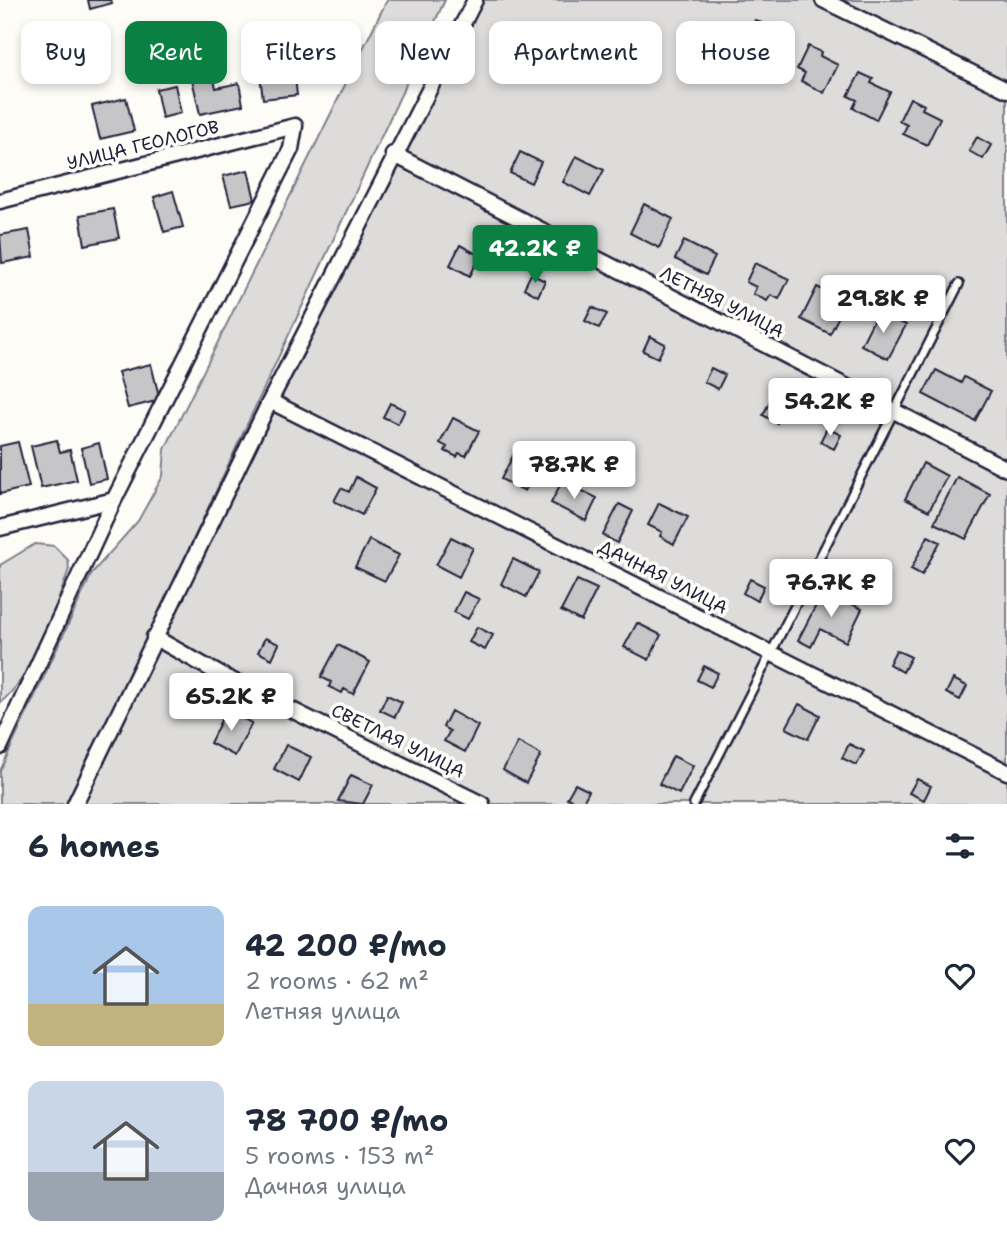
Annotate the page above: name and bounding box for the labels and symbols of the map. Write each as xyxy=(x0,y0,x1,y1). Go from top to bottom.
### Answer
street label: УЛИЦА ГЕОЛОГОВ xyxy=(64,114,222,176)
pin: 42.2K ₽ xyxy=(470,226,600,285)
street label: ЛЕТНЯЯ УЛИЦА xyxy=(656,260,788,344)
pin: 29.8K ₽ xyxy=(818,276,948,335)
pin: 54.2K ₽ xyxy=(765,378,895,438)
pin: 78.7K ₽ xyxy=(509,442,639,501)
street label: ДАЧНАЯ УЛИЦА xyxy=(595,534,731,620)
pin: 76.7K ₽ xyxy=(766,560,896,619)
pin: 65.2K ₽ xyxy=(166,674,296,733)
street label: СВЕТЛАЯ УЛИЦА xyxy=(327,698,469,784)

